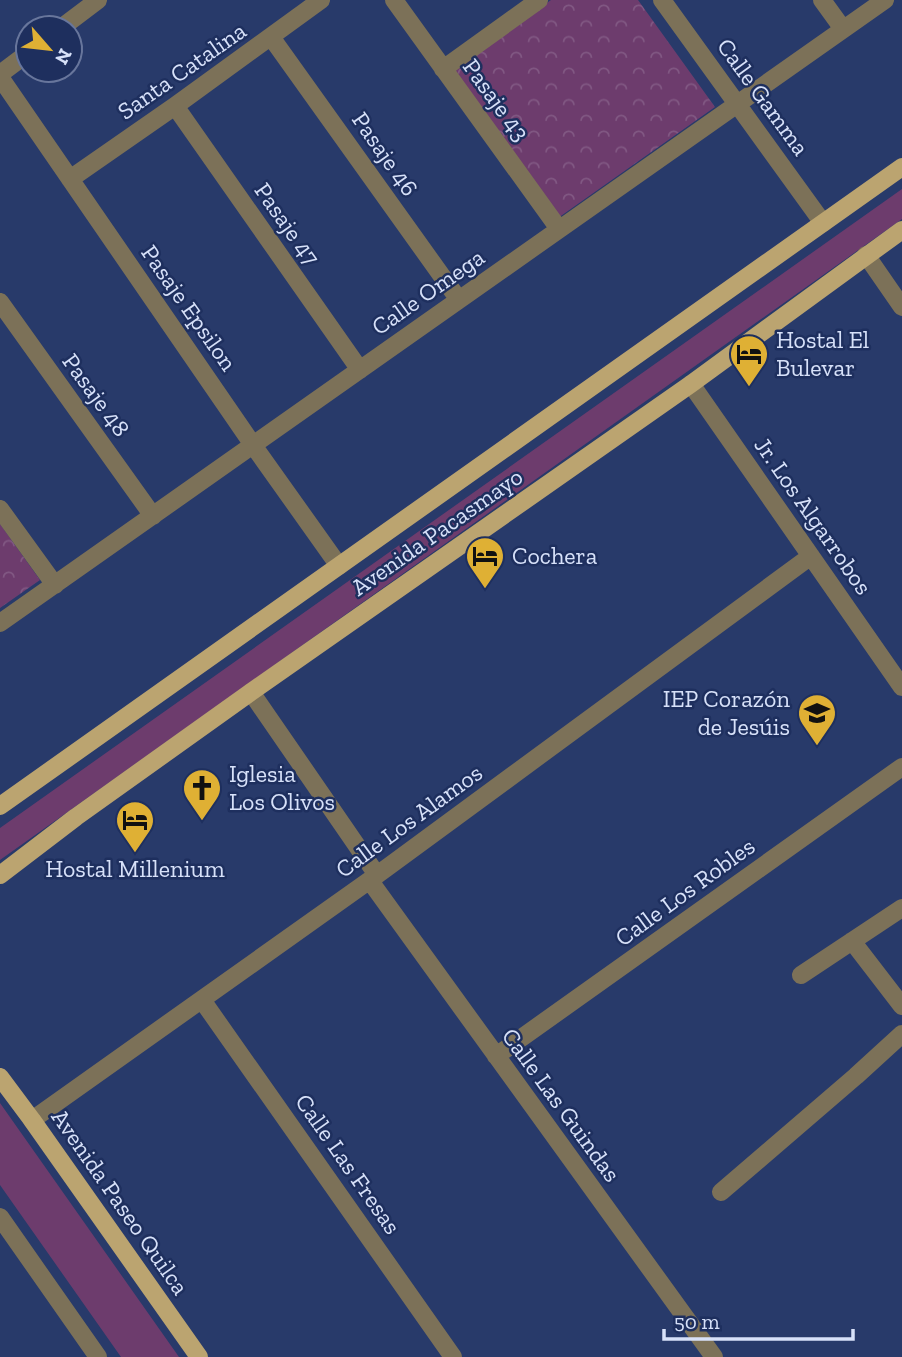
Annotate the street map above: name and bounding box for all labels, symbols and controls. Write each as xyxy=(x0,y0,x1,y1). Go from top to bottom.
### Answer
north arrow xyxy=(14,14,84,84)
street label: Santa Catalina xyxy=(112,15,252,126)
street label: Calle Gamma xyxy=(711,32,816,161)
text: N xyxy=(50,45,77,69)
street label: Pasaje 43 xyxy=(457,53,536,147)
street label: Pasaje 46 xyxy=(346,106,425,201)
street label: Pasaje 47 xyxy=(249,177,326,271)
street label: Pasaje Epsilon xyxy=(135,239,244,376)
street label: Calle Omega xyxy=(366,242,490,341)
place label: Hostal El Bulevar xyxy=(776,325,869,382)
hotel icon: Hostal El Bulevar xyxy=(728,333,770,388)
street label: Pasaje 48 xyxy=(56,347,136,442)
street label: Jr. Los Algarrobos xyxy=(748,431,879,600)
street label: Avenida Pacasmayo xyxy=(345,462,528,602)
hotel icon: Cochera xyxy=(464,535,506,590)
place label: Cochera xyxy=(512,541,598,570)
place label: IEP Corazón de Jesúis xyxy=(663,684,790,741)
school or university icon: IEP Corazón de Jesúis xyxy=(796,692,838,747)
street label: Calle Los Alamos xyxy=(330,758,488,884)
place label: Iglesia Los Olivos xyxy=(229,759,335,816)
church icon: Iglesia Los Olivos xyxy=(181,767,223,822)
hotel icon: Hostal Millenium xyxy=(114,799,156,854)
street label: Calle Los Robles xyxy=(609,831,760,952)
place label: Hostal Millenium xyxy=(45,854,225,883)
street label: Calle Las Guindas xyxy=(496,1022,627,1187)
street label: Calle Las Fresas xyxy=(289,1088,407,1239)
street label: Avenida Paseo Quilca xyxy=(45,1103,196,1300)
scale bar xyxy=(664,1298,853,1342)
text: 50 m xyxy=(674,1309,720,1334)

